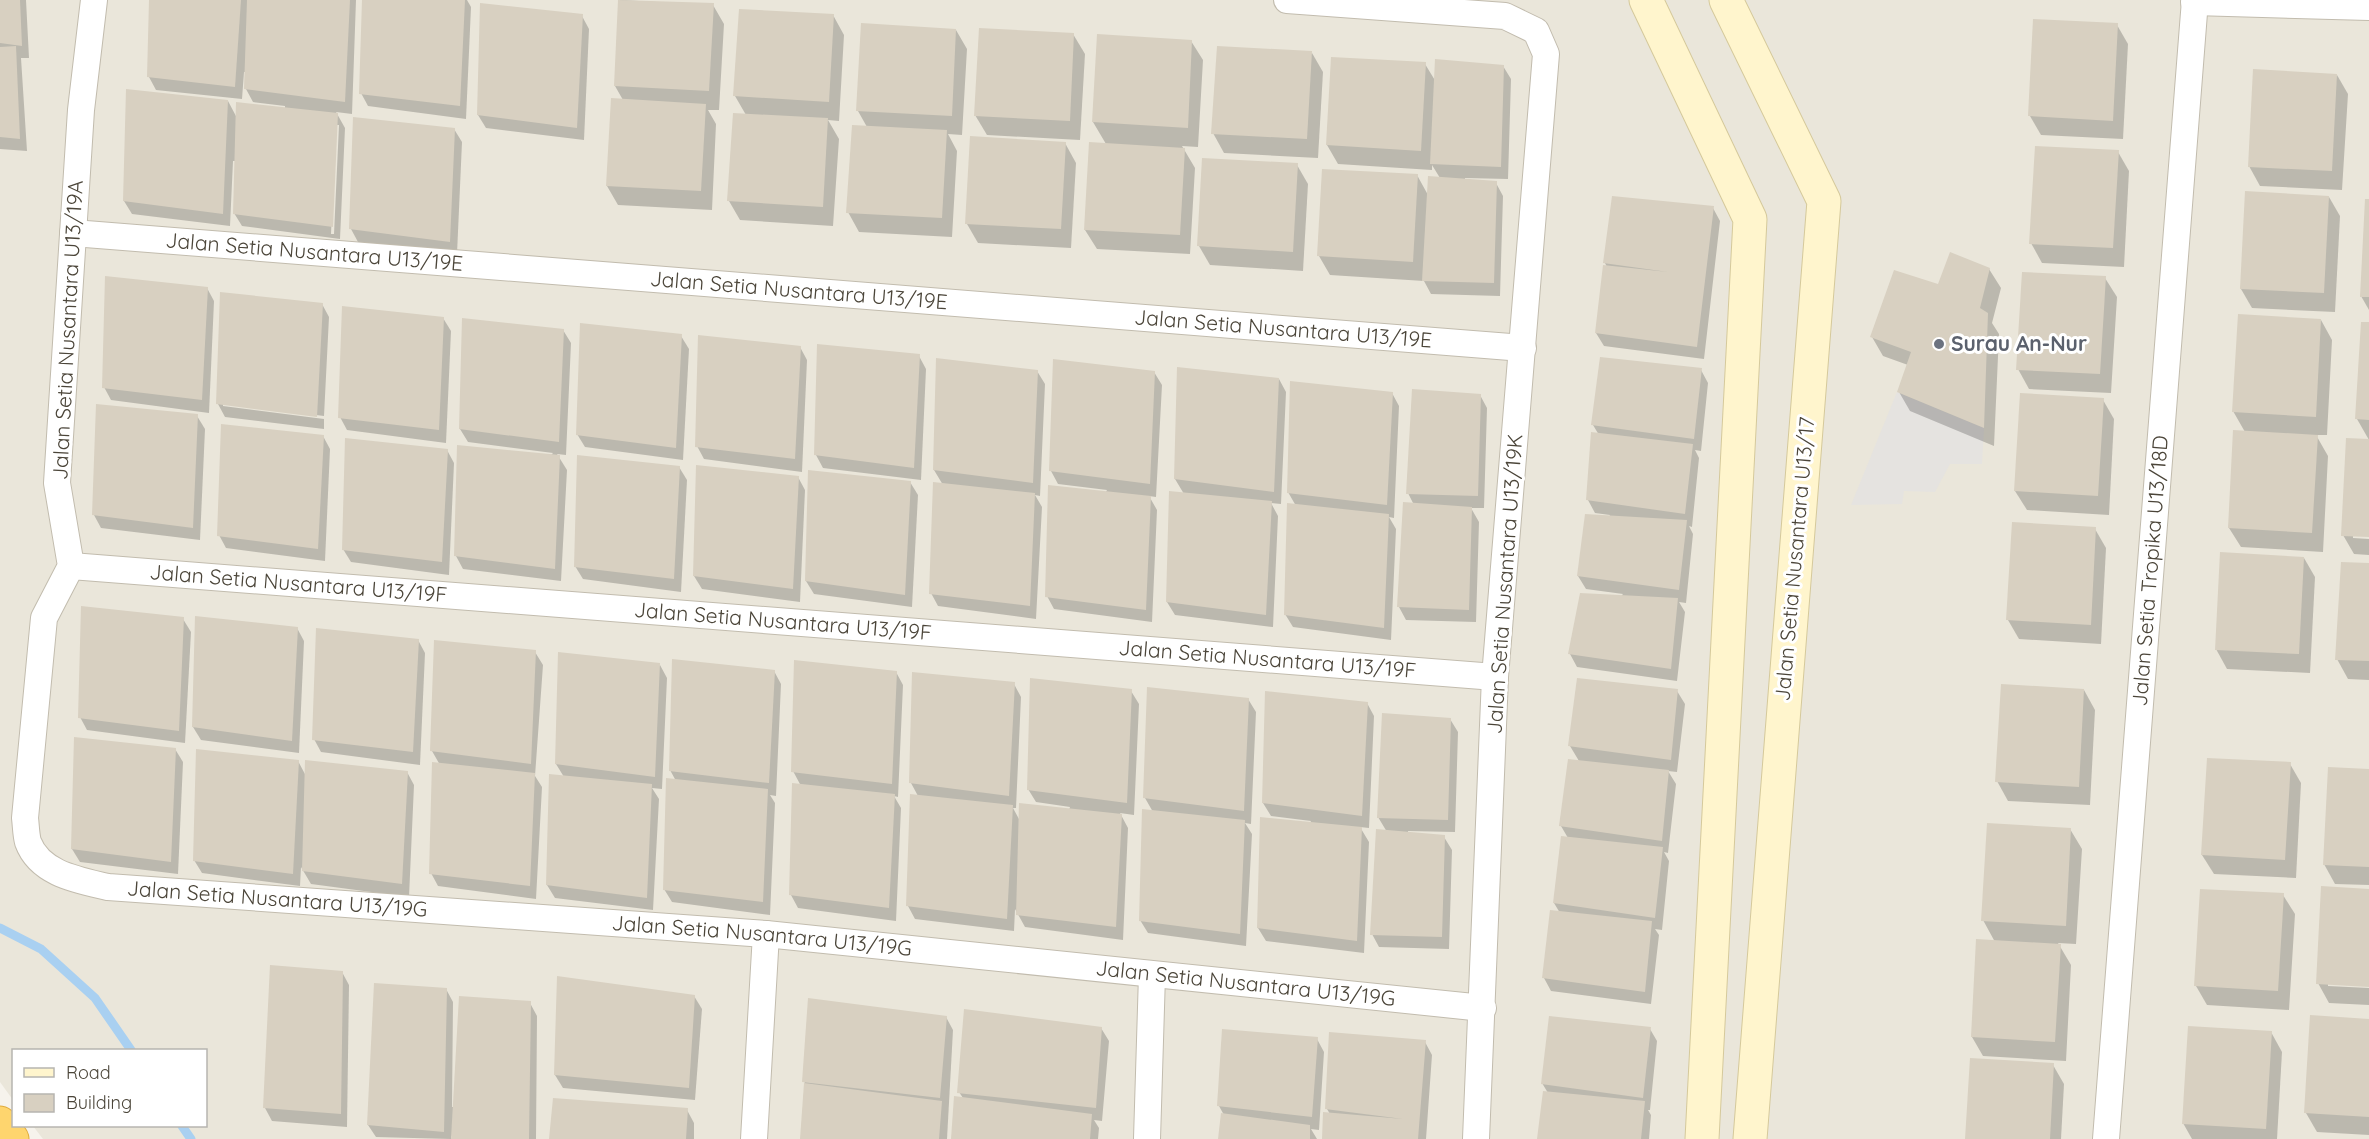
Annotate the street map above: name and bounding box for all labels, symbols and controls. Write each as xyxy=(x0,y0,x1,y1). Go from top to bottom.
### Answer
street label: Jalan Setia Nusantara U13/19A xyxy=(46,179,88,480)
street label: Jalan Setia Nusantara U13/19E xyxy=(165,226,464,276)
street label: Jalan Setia Nusantara U13/19E xyxy=(649,265,949,314)
street label: Jalan Setia Nusantara U13/19E xyxy=(1133,303,1433,353)
place label: Surau An-Nur xyxy=(1951,330,2087,356)
marker: Surau An-Nur xyxy=(1932,337,1946,351)
street label: Jalan Setia Nusantara U13/17 xyxy=(1769,415,1819,702)
street label: Jalan Setia Nusantara U13/19K xyxy=(1481,433,1527,735)
street label: Jalan Setia Tropika U13/18D xyxy=(2126,434,2173,707)
street label: Jalan Setia Nusantara U13/19F xyxy=(149,558,448,607)
street label: Jalan Setia Nusantara U13/19F xyxy=(633,596,933,645)
street label: Jalan Setia Nusantara U13/19F xyxy=(1118,634,1417,683)
street label: Jalan Setia Nusantara U13/19G xyxy=(126,874,428,922)
street label: Jalan Setia Nusantara U13/19G xyxy=(611,909,913,961)
street label: Jalan Setia Nusantara U13/19G xyxy=(1094,954,1397,1011)
legend xyxy=(12,1049,207,1127)
text: Road xyxy=(66,1061,111,1084)
text: Building xyxy=(66,1091,132,1114)

